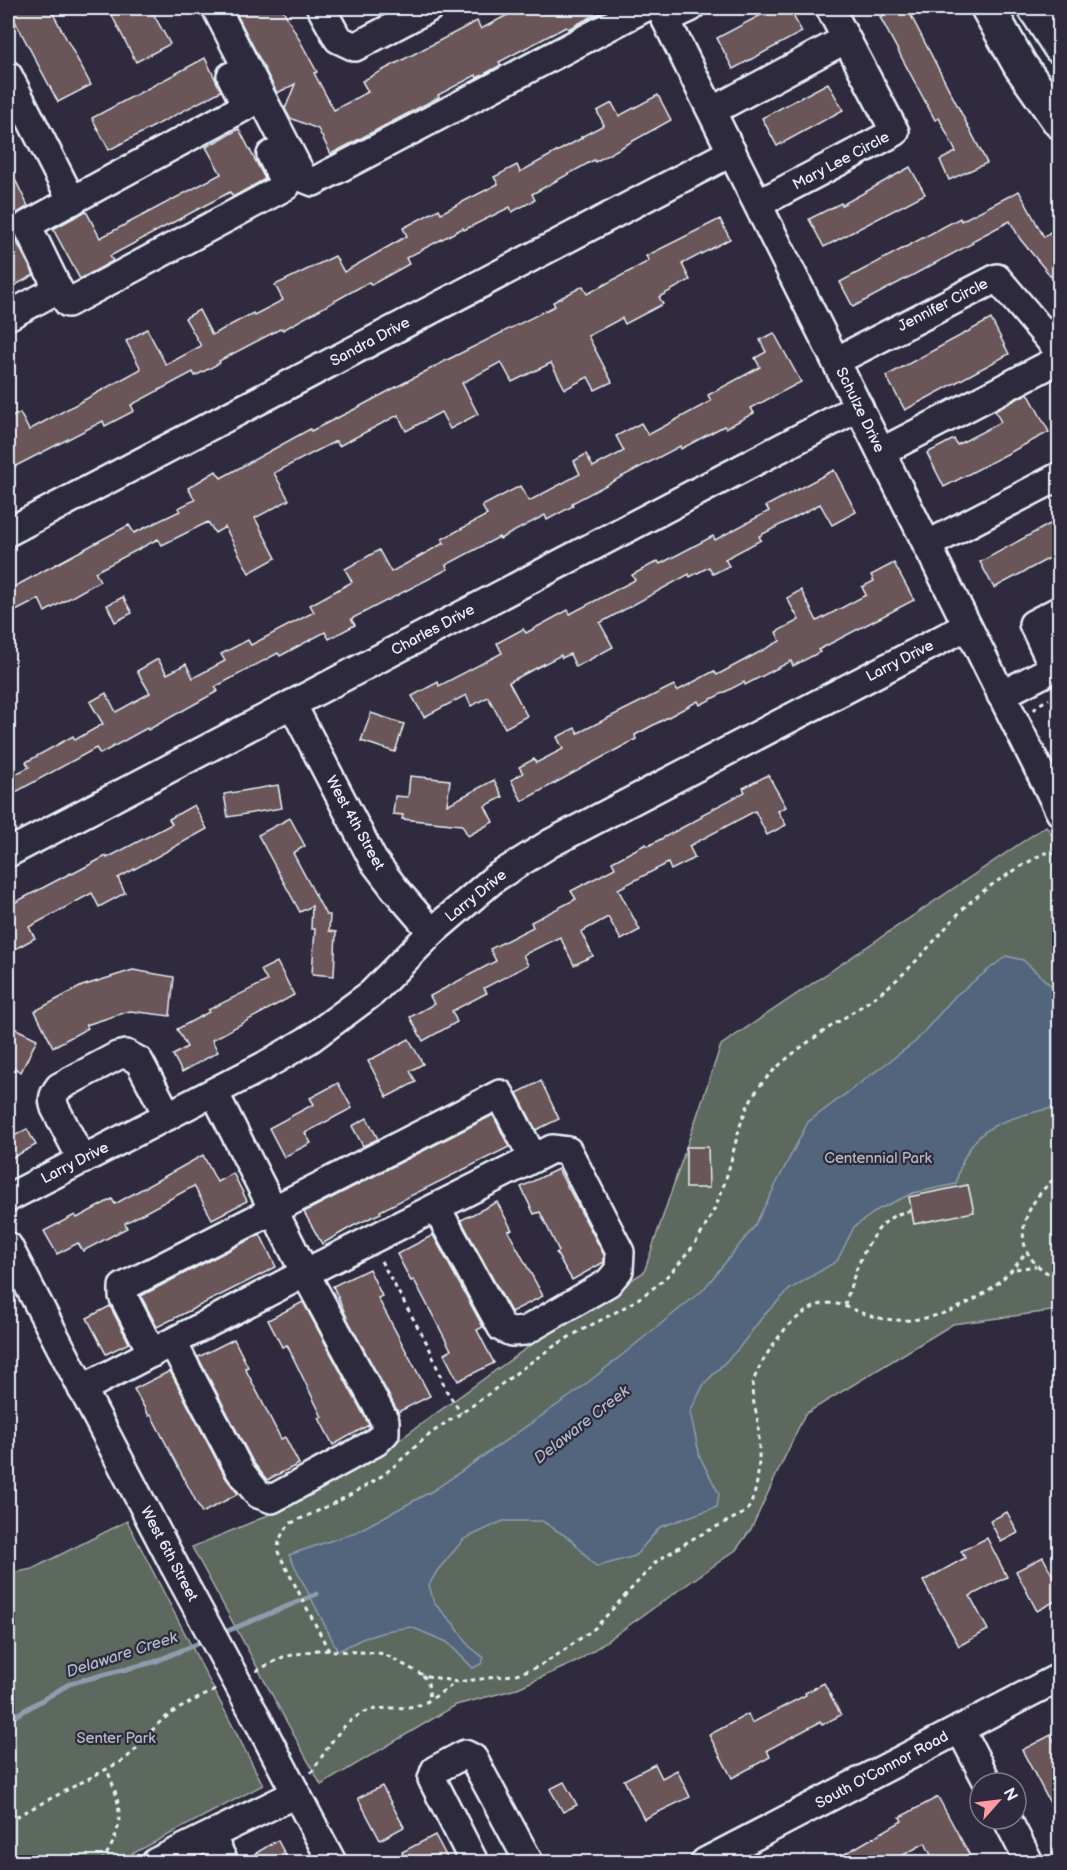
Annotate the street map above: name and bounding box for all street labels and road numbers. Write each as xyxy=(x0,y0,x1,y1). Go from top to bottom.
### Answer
street label: Mary Lee Circle xyxy=(789,127,893,194)
street label: Jennifer Circle xyxy=(895,274,991,336)
street label: Sandra Drive xyxy=(327,313,413,371)
street label: Schulze Drive xyxy=(831,364,889,456)
street label: Charles Drive xyxy=(388,600,478,660)
street label: Larry Drive xyxy=(863,636,937,686)
street label: West 4th Street xyxy=(321,773,389,874)
street label: Larry Drive xyxy=(442,865,511,926)
street label: Larry Drive xyxy=(38,1138,112,1188)
street label: West 6th Street xyxy=(136,1503,202,1605)
street label: South O'Connor Road xyxy=(812,1727,952,1813)

